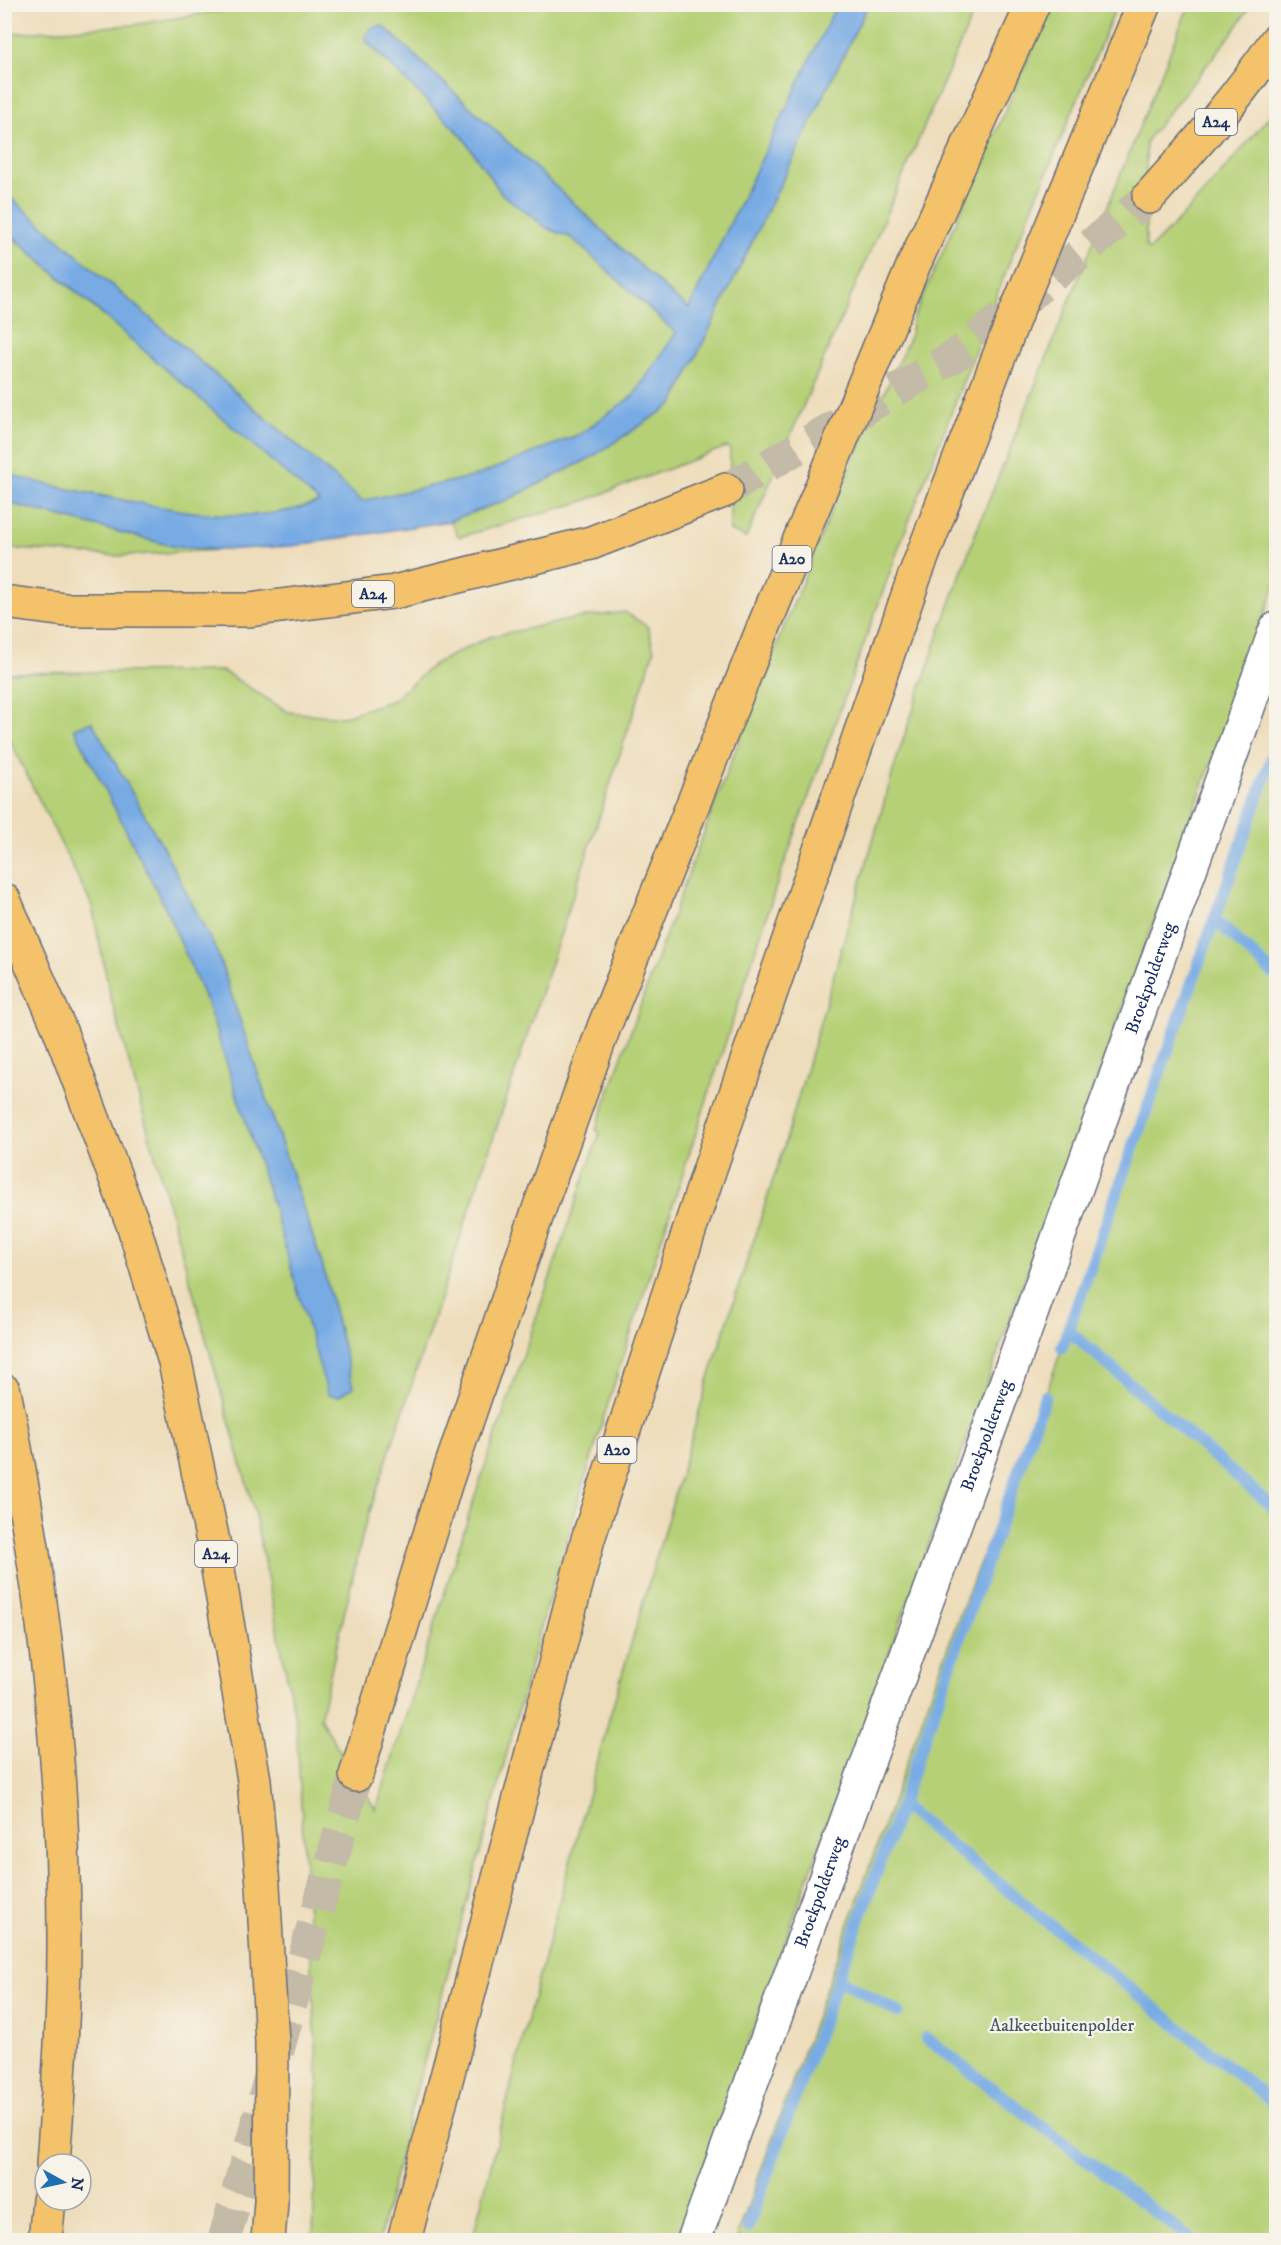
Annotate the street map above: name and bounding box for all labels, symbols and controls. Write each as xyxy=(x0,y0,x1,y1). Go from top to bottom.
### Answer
road number: A24 xyxy=(1195,109,1237,135)
road number: A20 xyxy=(772,546,812,572)
road number: A24 xyxy=(352,581,394,607)
street label: Broekpolderweg xyxy=(1121,919,1181,1037)
street label: Broekpolderweg xyxy=(957,1377,1017,1495)
road number: A20 xyxy=(598,1437,636,1463)
road number: A24 xyxy=(195,1541,237,1567)
street label: Broekpolderweg xyxy=(790,1833,851,1951)
park label: Aalkeetbuitenpolder xyxy=(990,2015,1135,2037)
north arrow xyxy=(33,2152,93,2212)
text: N xyxy=(66,2176,88,2192)

